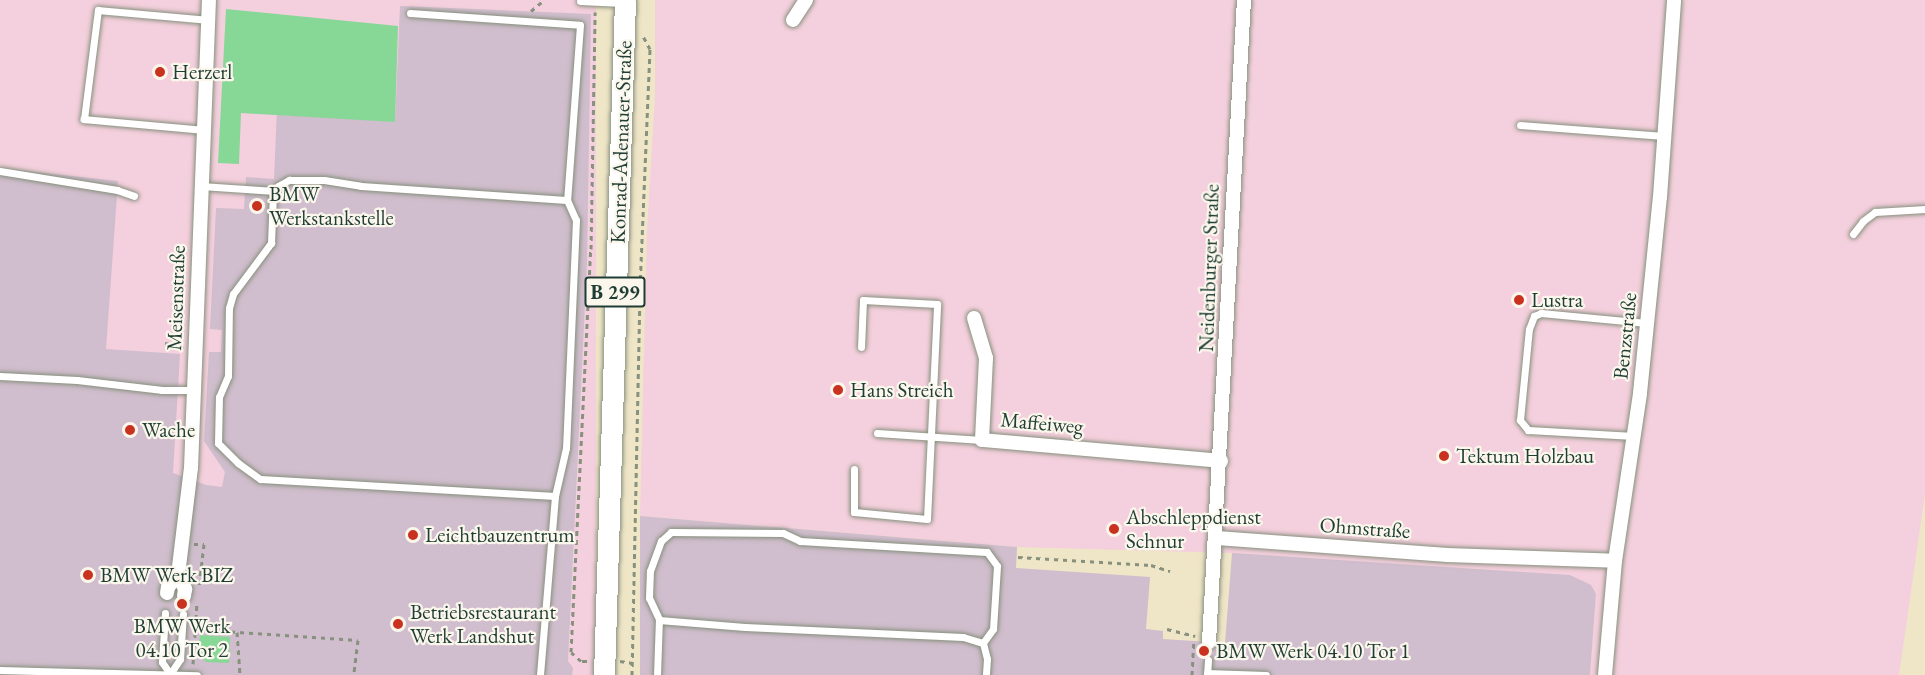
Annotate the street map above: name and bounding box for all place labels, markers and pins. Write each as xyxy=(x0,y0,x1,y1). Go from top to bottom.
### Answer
place label: Herzerl xyxy=(172,59,232,85)
marker: Herzerl xyxy=(153,65,167,79)
place label: BMW Werkstankstelle xyxy=(269,181,394,231)
marker: BMW Werkstankstelle xyxy=(250,199,264,213)
place label: Lustra xyxy=(1531,287,1583,313)
marker: Lustra xyxy=(1512,293,1526,307)
place label: Hans Streich xyxy=(850,377,954,403)
marker: Hans Streich xyxy=(831,383,845,397)
place label: Wache xyxy=(142,417,195,443)
marker: Wache xyxy=(123,423,137,437)
place label: Tektum Holzbau xyxy=(1456,443,1594,469)
marker: Tektum Holzbau xyxy=(1437,449,1451,463)
place label: Abschleppdienst Schnur xyxy=(1126,504,1261,554)
place label: Leichtbauzentrum xyxy=(425,522,575,548)
marker: Abschleppdienst Schnur xyxy=(1107,522,1121,536)
marker: Leichtbauzentrum xyxy=(406,528,420,542)
place label: BMW Werk BIZ xyxy=(100,562,233,588)
marker: BMW Werk BIZ xyxy=(81,568,95,582)
marker: BMW Werk 04.10 Tor 2 xyxy=(175,597,189,611)
place label: Betriebsrestaurant Werk Landshut xyxy=(410,599,556,649)
place label: BMW Werk 04.10 Tor 2 xyxy=(134,613,230,663)
marker: Betriebsrestaurant Werk Landshut xyxy=(391,617,405,631)
place label: BMW Werk 04.10 Tor 1 xyxy=(1216,638,1410,664)
marker: BMW Werk 04.10 Tor 1 xyxy=(1197,644,1211,658)

